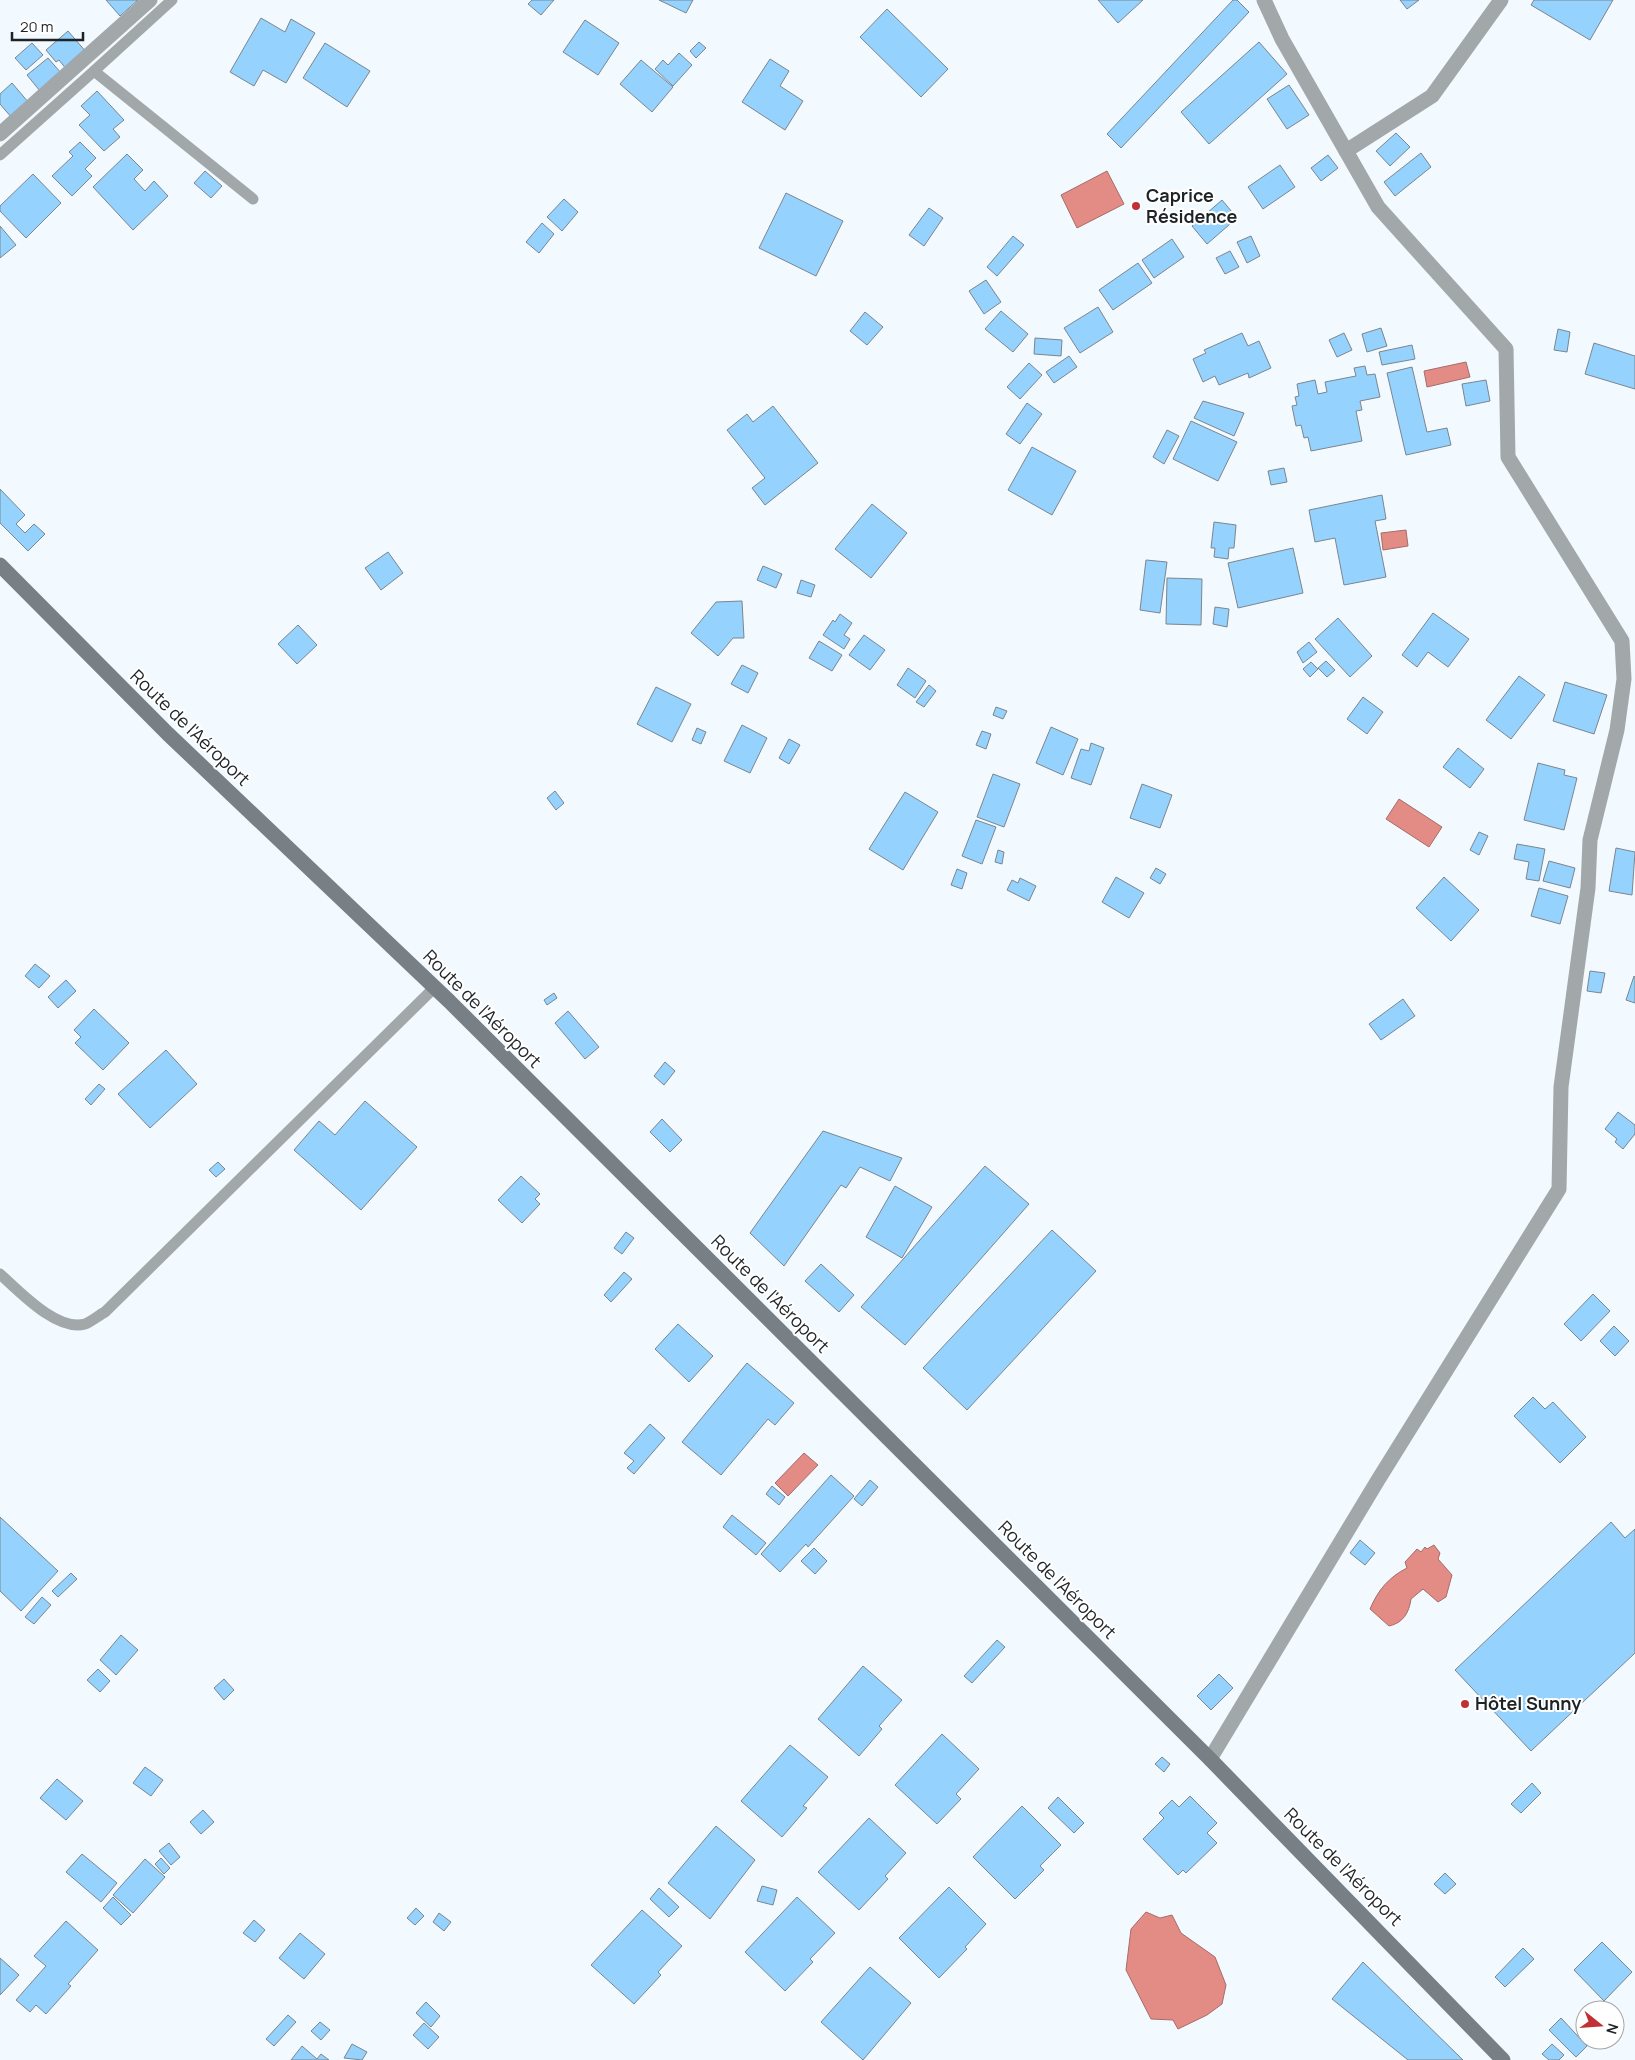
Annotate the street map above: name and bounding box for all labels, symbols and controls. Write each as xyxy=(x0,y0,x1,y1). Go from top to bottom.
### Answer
scale bar xyxy=(12,10,84,42)
text: 20 m xyxy=(20,16,53,37)
place label: Caprice Résidence xyxy=(1146,183,1237,228)
marker: Caprice Résidence xyxy=(1130,200,1142,212)
street label: Route de l'Aéroport xyxy=(126,664,256,791)
street label: Route de l'Aéroport xyxy=(418,944,547,1073)
street label: Route de l'Aéroport xyxy=(706,1229,835,1358)
street label: Route de l'Aéroport xyxy=(993,1515,1122,1644)
place label: Hôtel Sunny xyxy=(1475,1691,1581,1715)
marker: Hôtel Sunny xyxy=(1459,1698,1471,1710)
street label: Route de l'Aéroport xyxy=(1279,1802,1408,1931)
north arrow xyxy=(1575,2000,1625,2050)
text: N xyxy=(1602,2021,1623,2037)

